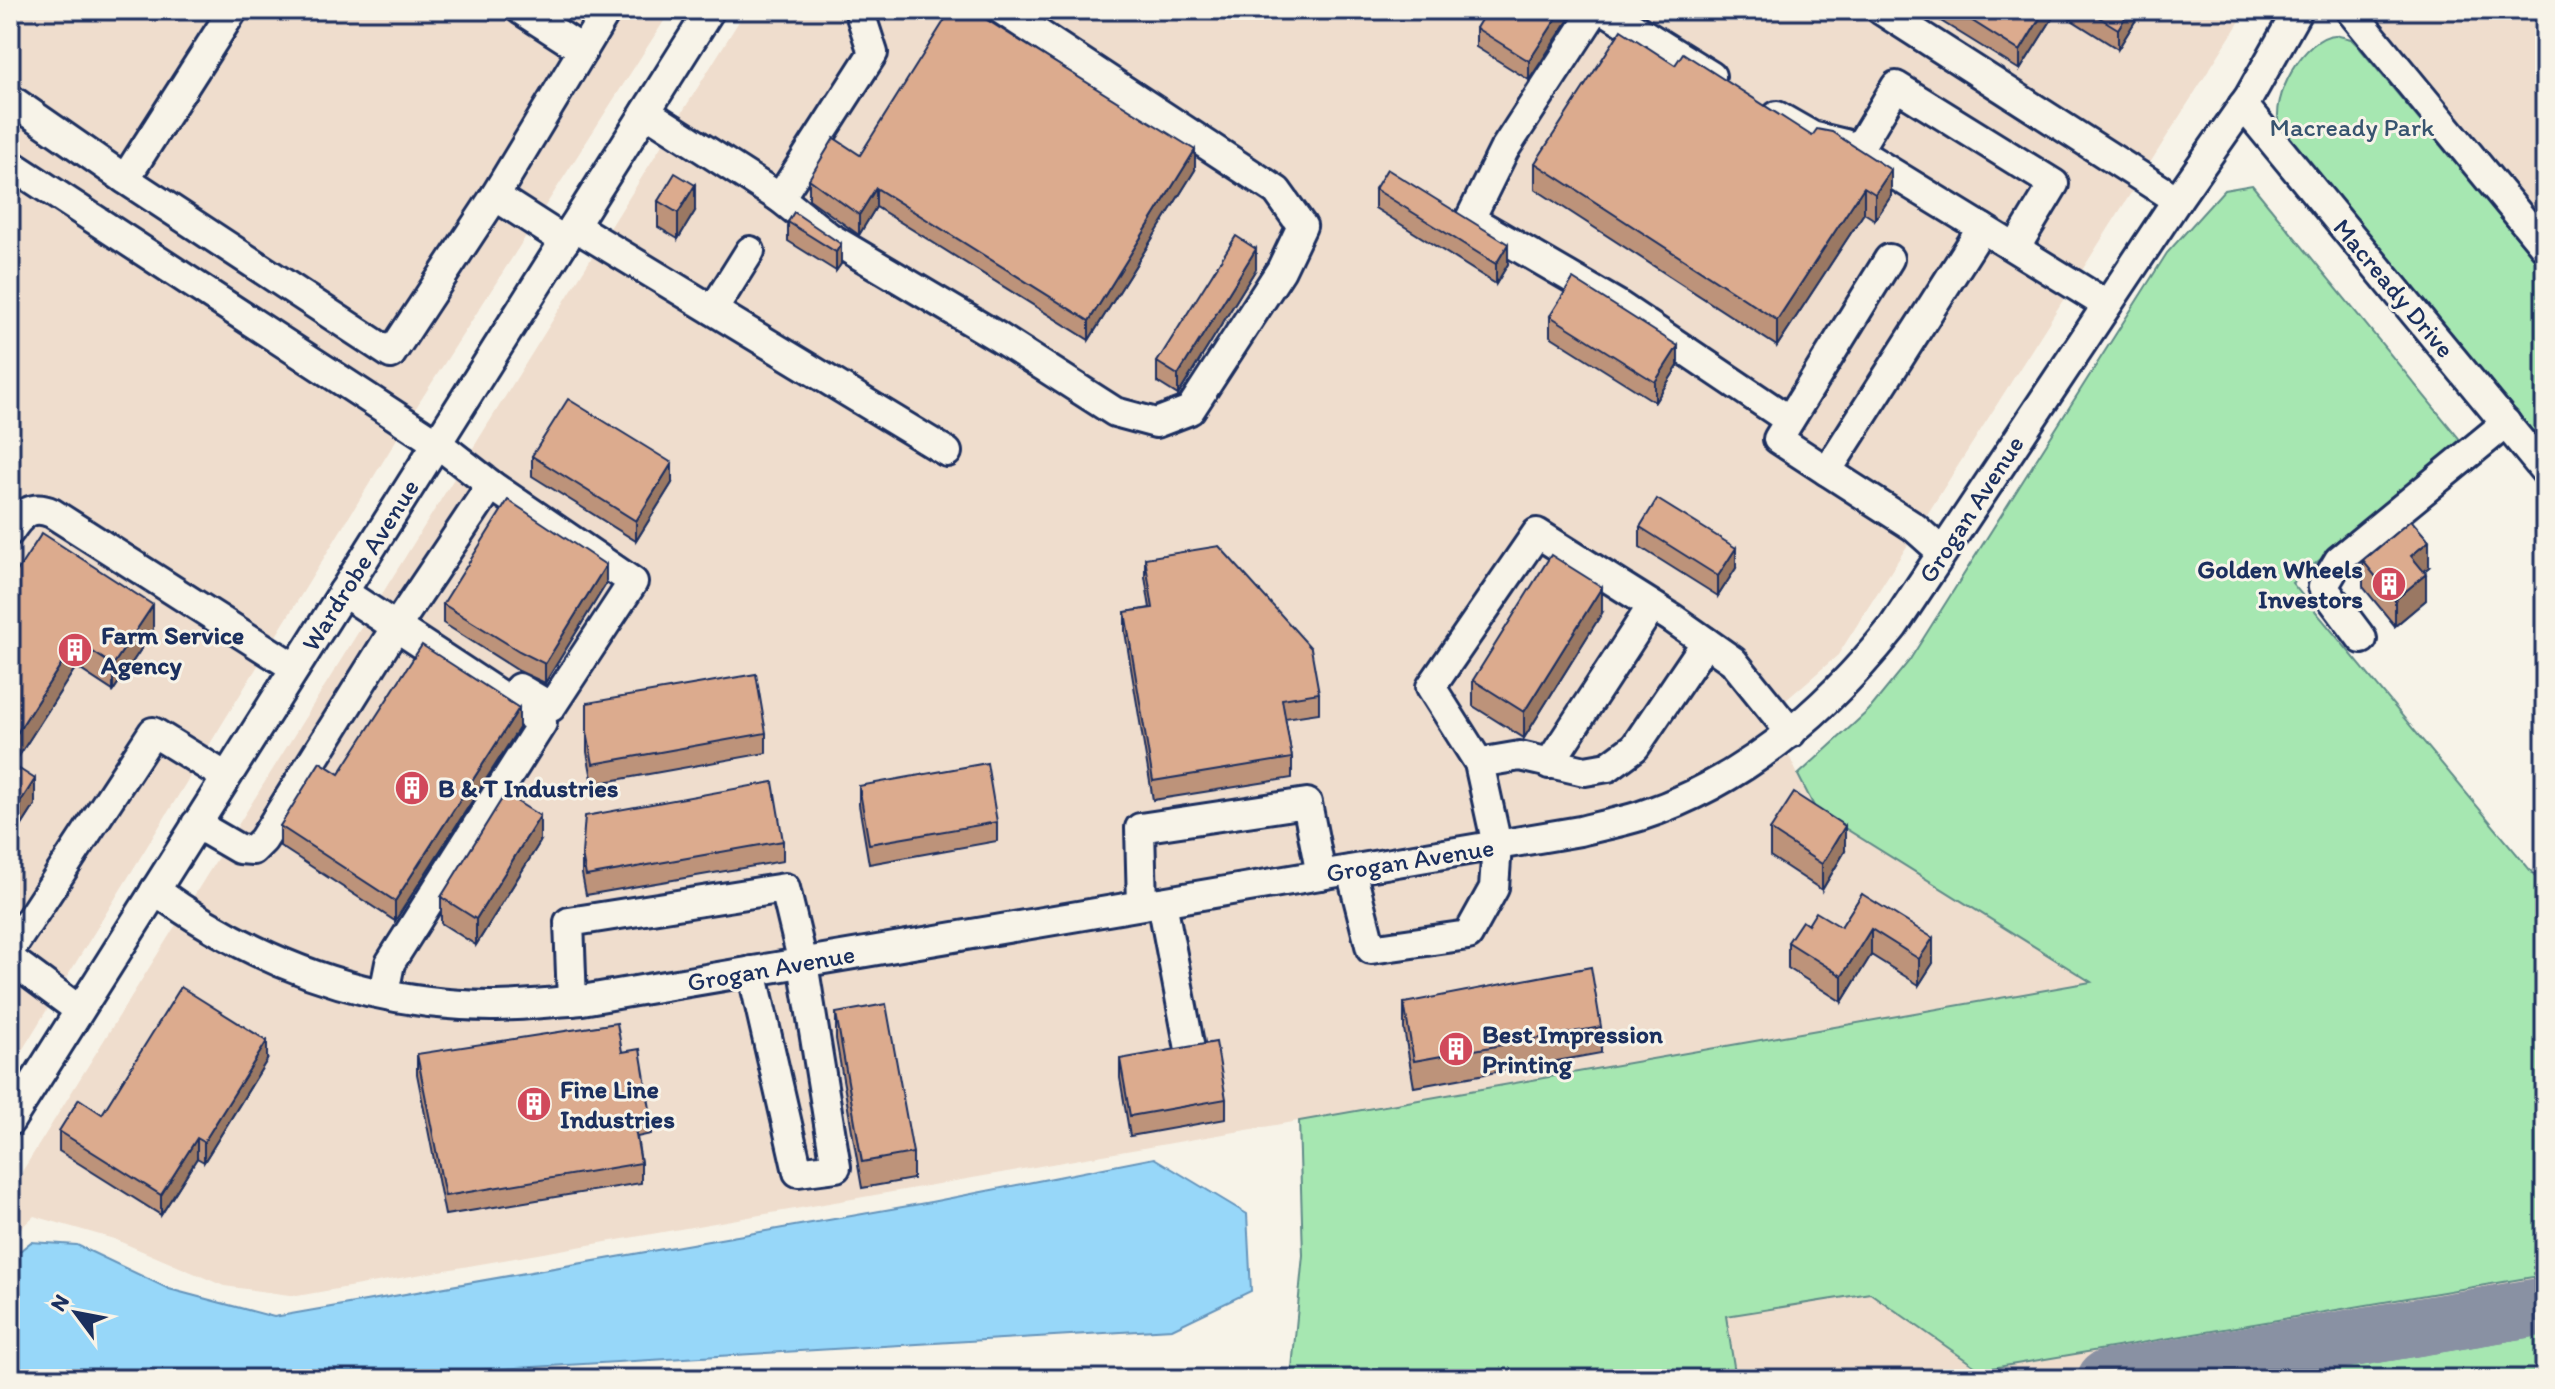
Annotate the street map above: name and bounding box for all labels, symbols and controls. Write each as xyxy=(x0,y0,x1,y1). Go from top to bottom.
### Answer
park label: Macready Park xyxy=(2270,111,2435,143)
street label: Macready Drive xyxy=(2326,212,2462,364)
street label: Grogan Avenue xyxy=(1911,429,2031,589)
street label: Wardrobe Avenue xyxy=(294,473,426,657)
place label: Golden Wheels Investors xyxy=(2197,553,2363,615)
building icon: Golden Wheels Investors xyxy=(2370,565,2408,603)
place label: Farm Service Agency xyxy=(100,619,244,681)
building icon: Farm Service Agency xyxy=(56,631,94,669)
building icon: B & T Industries xyxy=(393,769,431,807)
place label: B & T Industries xyxy=(438,772,619,804)
street label: Grogan Avenue xyxy=(1324,831,1496,889)
street label: Grogan Avenue xyxy=(685,938,857,998)
place label: Best Impression Printing xyxy=(1482,1018,1663,1080)
building icon: Best Impression Printing xyxy=(1437,1030,1475,1068)
place label: Fine Line Industries xyxy=(560,1073,675,1135)
building icon: Fine Line Industries xyxy=(515,1085,553,1123)
north arrow xyxy=(36,1273,116,1353)
text: N xyxy=(44,1289,75,1316)

